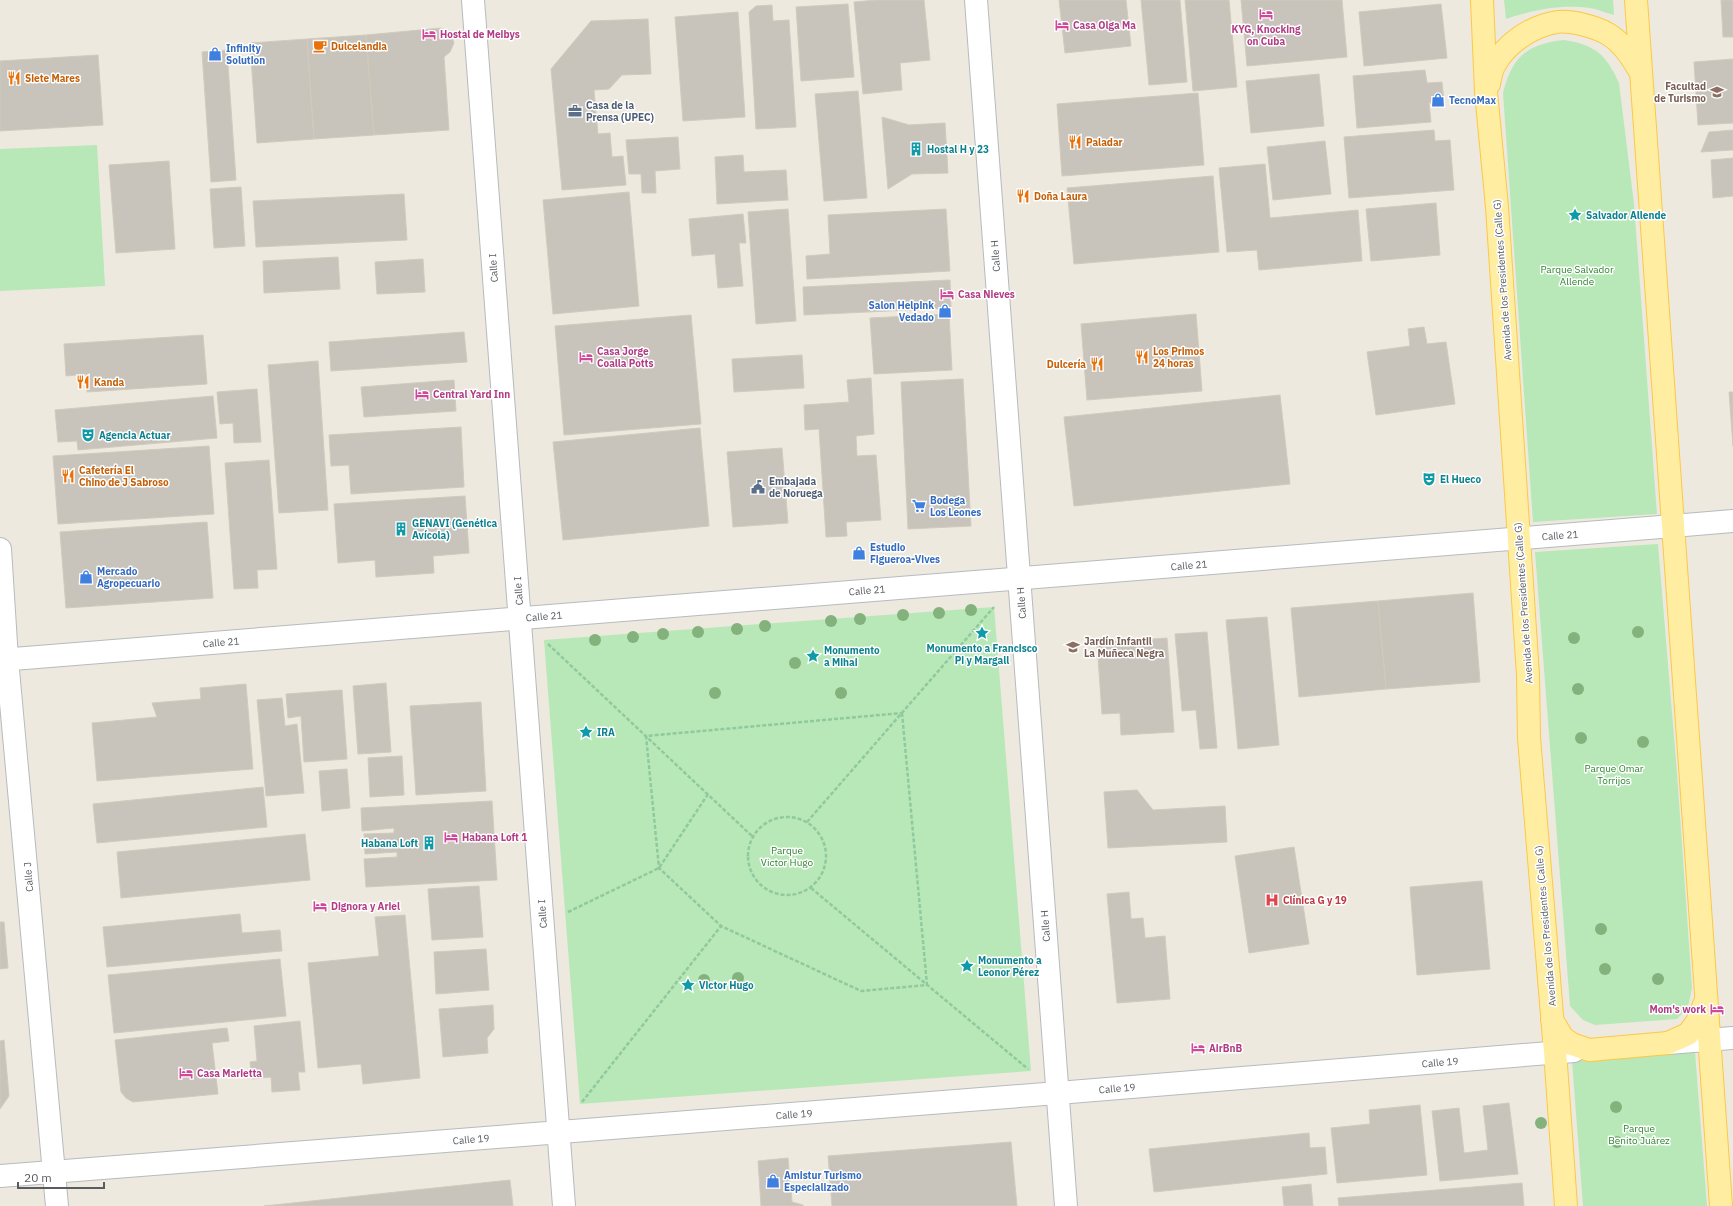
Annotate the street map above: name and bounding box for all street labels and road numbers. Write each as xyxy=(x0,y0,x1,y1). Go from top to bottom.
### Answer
street label: Avenida de los Presidentes (Calle G) xyxy=(1490,199,1515,361)
street label: Calle H xyxy=(988,240,1003,272)
street label: Calle I xyxy=(486,253,501,283)
street label: Avenida de los Presidentes (Calle G) xyxy=(1511,522,1536,684)
street label: Calle 21 xyxy=(1541,528,1579,543)
street label: Calle 21 xyxy=(1170,557,1208,574)
street label: Calle I xyxy=(511,576,526,606)
street label: Calle 21 xyxy=(848,582,886,599)
street label: Calle H xyxy=(1014,587,1029,619)
street label: Calle 21 xyxy=(525,608,563,625)
street label: Calle 21 xyxy=(202,634,240,651)
street label: Avenida de los Presidentes (Calle G) xyxy=(1532,845,1559,1007)
street label: Calle J xyxy=(21,862,36,892)
street label: Calle I xyxy=(535,899,550,929)
street label: Calle H xyxy=(1038,910,1053,942)
street label: Calle 19 xyxy=(1421,1054,1459,1071)
street label: Calle 19 xyxy=(1098,1080,1136,1097)
street label: Calle 19 xyxy=(775,1107,813,1122)
street label: Calle 19 xyxy=(452,1131,490,1148)

